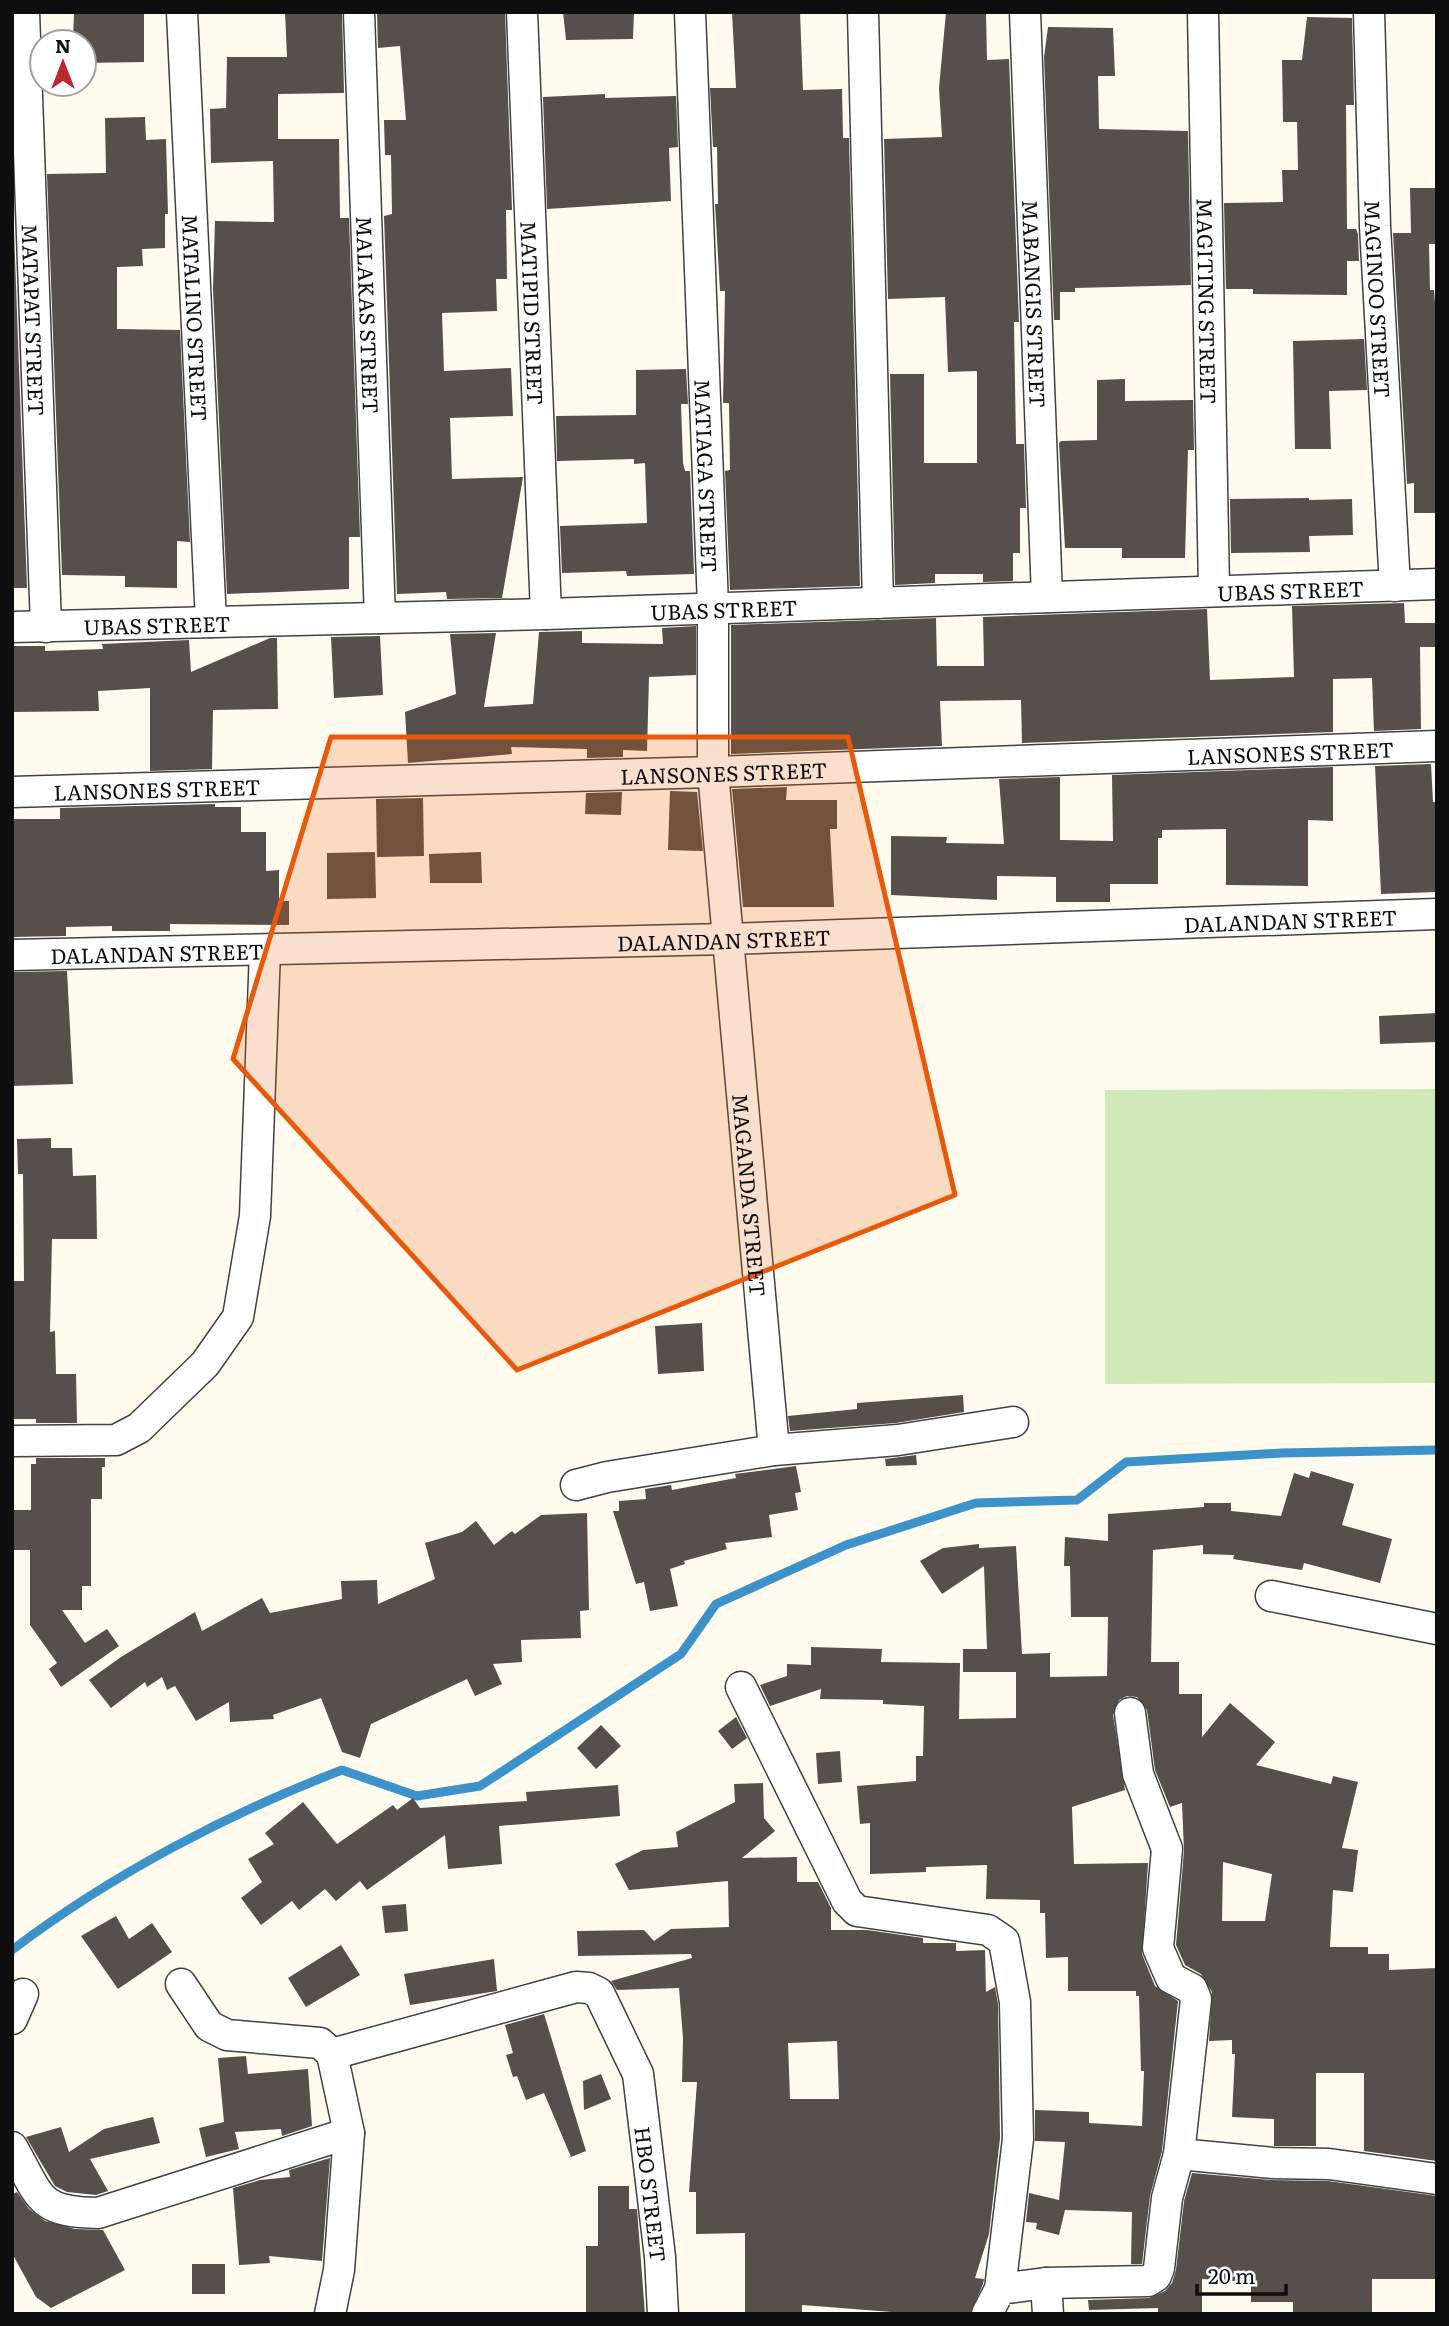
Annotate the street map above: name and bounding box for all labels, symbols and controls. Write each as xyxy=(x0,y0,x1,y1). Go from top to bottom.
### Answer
north arrow xyxy=(28,28,98,98)
text: N xyxy=(55,31,71,59)
street label: MAGITING STREET xyxy=(1191,197,1226,404)
street label: MABANGIS STREET xyxy=(1017,199,1055,409)
street label: MAGINOO STREET xyxy=(1359,199,1400,399)
street label: MATALINO STREET xyxy=(176,213,217,422)
street label: MALAKAS STREET xyxy=(351,215,388,414)
street label: MATIPID STREET xyxy=(515,220,553,406)
street label: MATAPAT STREET xyxy=(16,223,54,416)
street label: MATIAGA STREET xyxy=(689,378,727,573)
street label: UBAS STREET xyxy=(1216,571,1365,607)
street label: UBAS STREET xyxy=(650,590,798,626)
street label: UBAS STREET xyxy=(83,606,231,641)
street label: LANSONES STREET xyxy=(1186,732,1394,770)
street label: LANSONES STREET xyxy=(620,752,828,790)
street label: LANSONES STREET xyxy=(53,769,261,806)
street label: DALANDAN STREET xyxy=(1183,900,1398,938)
street label: DALANDAN STREET xyxy=(617,920,831,957)
street label: DALANDAN STREET xyxy=(50,934,264,970)
street label: MAGANDA STREET xyxy=(726,1092,776,1298)
street label: HBO STREET xyxy=(629,2125,676,2263)
scale bar xyxy=(1197,2252,1286,2296)
text: 20 m xyxy=(1208,2259,1255,2290)

